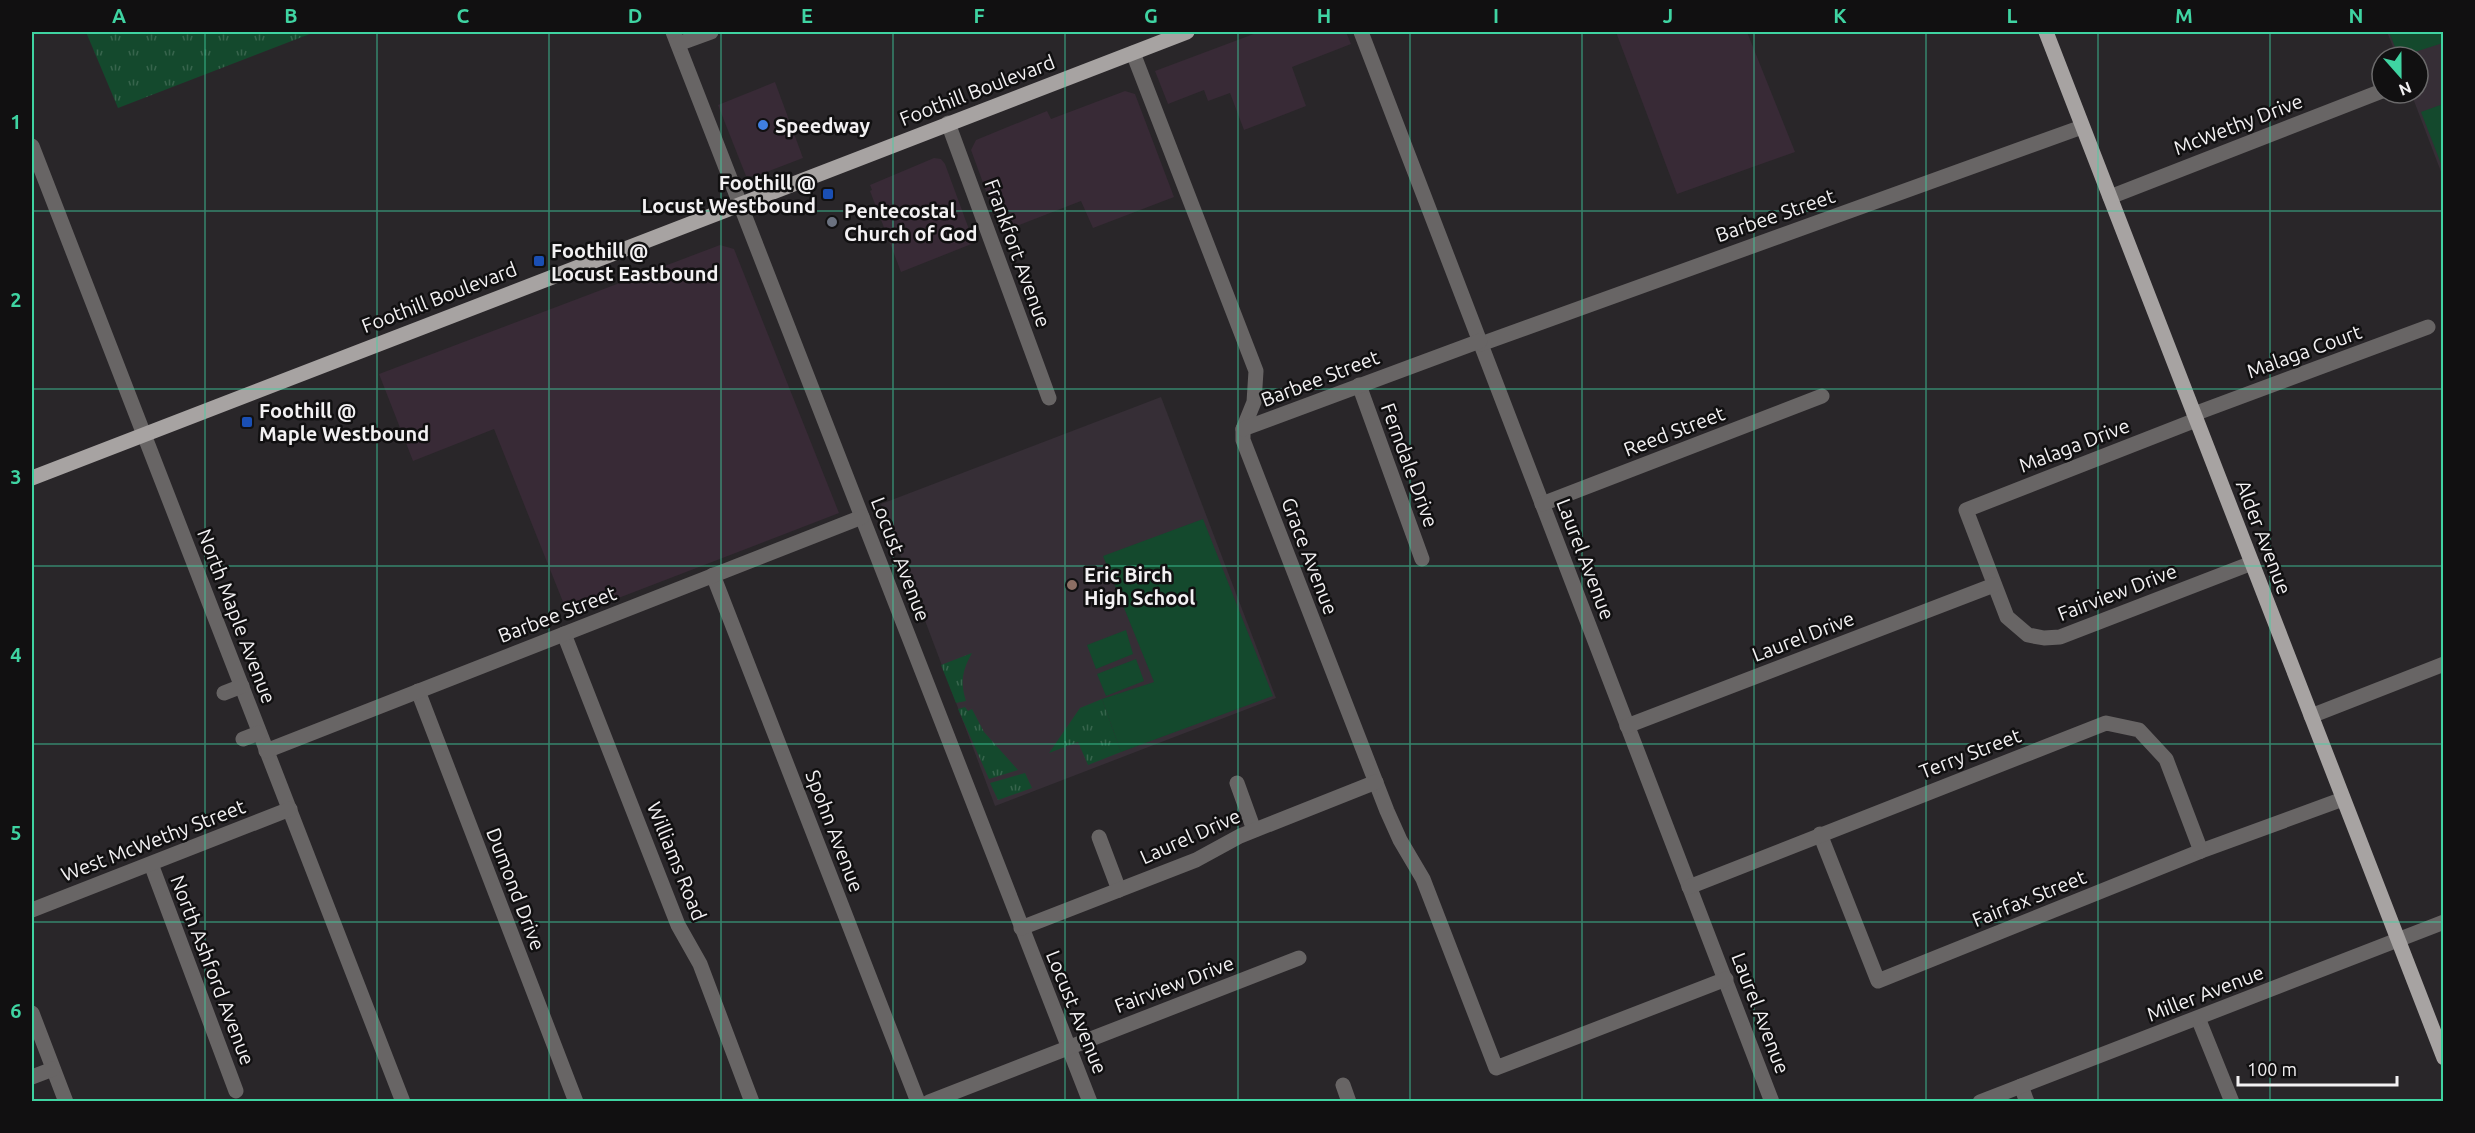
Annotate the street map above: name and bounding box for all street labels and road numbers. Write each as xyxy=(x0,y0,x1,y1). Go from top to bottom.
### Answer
street label: Foothill Boulevard xyxy=(896,50,1058,130)
street label: McWethy Drive xyxy=(2170,89,2306,159)
street label: Frankfort Avenue xyxy=(980,176,1056,330)
street label: Barbee Street xyxy=(1712,184,1838,246)
street label: Foothill Boulevard xyxy=(358,257,520,337)
street label: Malaga Court xyxy=(2244,320,2365,382)
street label: Barbee Street xyxy=(1258,345,1382,411)
street label: Ferndale Drive xyxy=(1377,400,1443,530)
street label: Reed Street xyxy=(1620,401,1728,461)
street label: Malaga Drive xyxy=(2015,413,2133,477)
street label: Alder Avenue xyxy=(2232,477,2296,597)
street label: Locust Avenue xyxy=(867,494,935,624)
street label: Grace Avenue xyxy=(1277,494,1343,618)
street label: Laurel Avenue xyxy=(1552,495,1620,623)
street label: North Maple Avenue xyxy=(193,526,281,706)
street label: Fairview Drive xyxy=(2054,559,2180,625)
street label: Barbee Street xyxy=(495,581,619,647)
street label: Laurel Drive xyxy=(1749,606,1857,666)
street label: Terry Street xyxy=(1916,723,2024,783)
street label: Spohn Avenue xyxy=(801,767,869,895)
street label: West McWethy Street xyxy=(58,794,248,886)
street label: Williams Road xyxy=(643,798,711,924)
street label: Laurel Drive xyxy=(1136,804,1244,868)
street label: Dumond Drive xyxy=(482,824,550,954)
street label: Fairfax Street xyxy=(1969,865,2089,931)
street label: North Ashford Avenue xyxy=(166,872,260,1068)
street label: Locust Avenue xyxy=(1042,947,1112,1077)
street label: Laurel Avenue xyxy=(1727,949,1795,1077)
street label: Fairview Drive xyxy=(1111,951,1237,1017)
street label: Miller Avenue xyxy=(2143,960,2267,1026)

